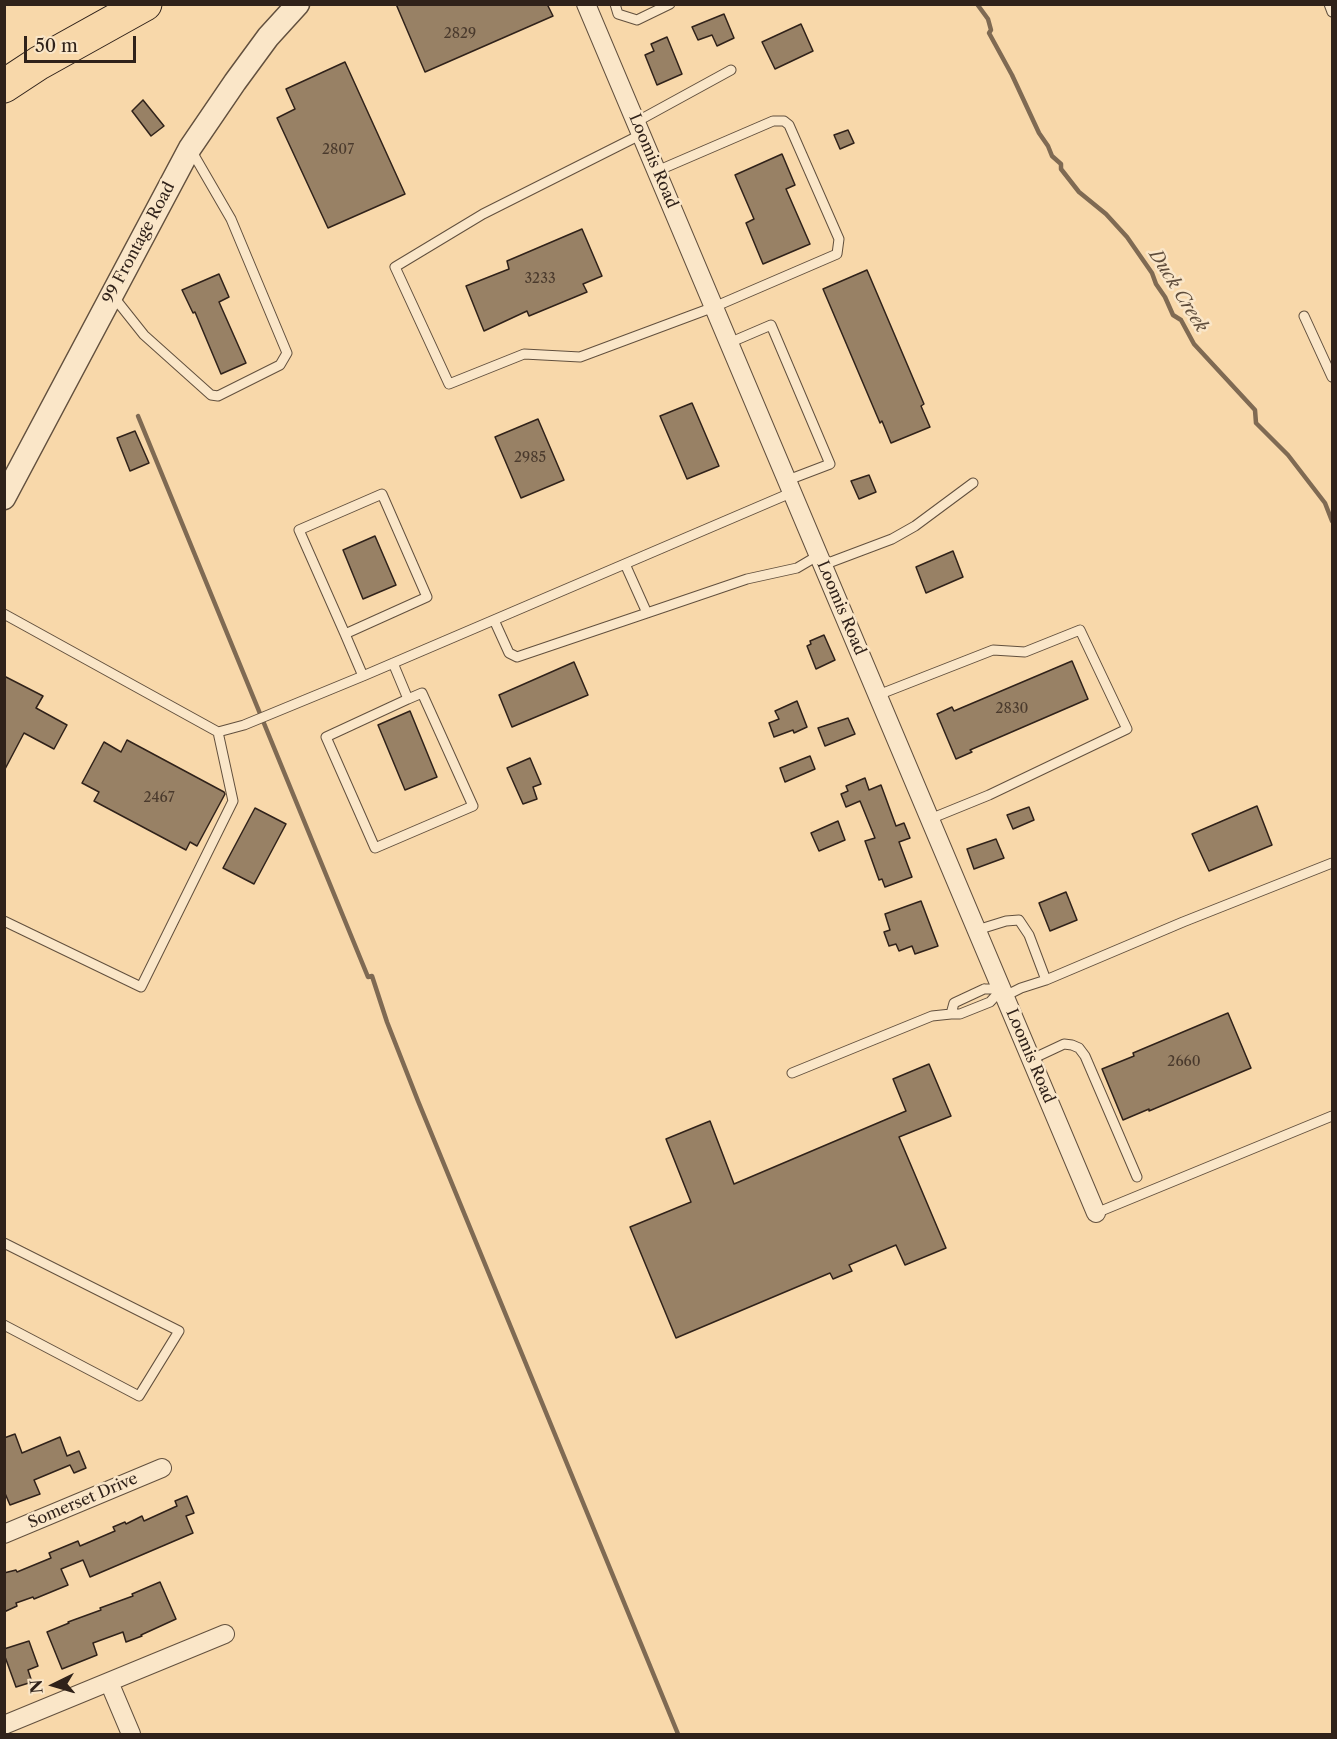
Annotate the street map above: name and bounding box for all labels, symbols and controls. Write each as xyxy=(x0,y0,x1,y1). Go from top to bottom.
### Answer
scale bar xyxy=(27,24,140,62)
house number: 2829 xyxy=(444,26,476,42)
text: 50 m xyxy=(35,35,78,57)
street label: Loomis Road xyxy=(624,111,682,211)
house number: 2807 xyxy=(322,142,354,158)
street label: 99 Frontage Road xyxy=(99,179,179,307)
water label: Duck Creek xyxy=(1144,246,1212,336)
house number: 3233 xyxy=(524,271,556,287)
house number: 2985 xyxy=(514,450,546,466)
street label: Loomis Road xyxy=(812,558,870,658)
house number: 2830 xyxy=(996,701,1028,717)
house number: 2467 xyxy=(143,790,175,806)
street label: Loomis Road xyxy=(1001,1006,1059,1106)
house number: 2660 xyxy=(1167,1054,1201,1070)
street label: Somerset Drive xyxy=(25,1469,141,1533)
north arrow xyxy=(24,1655,84,1715)
text: N xyxy=(26,1679,47,1694)

